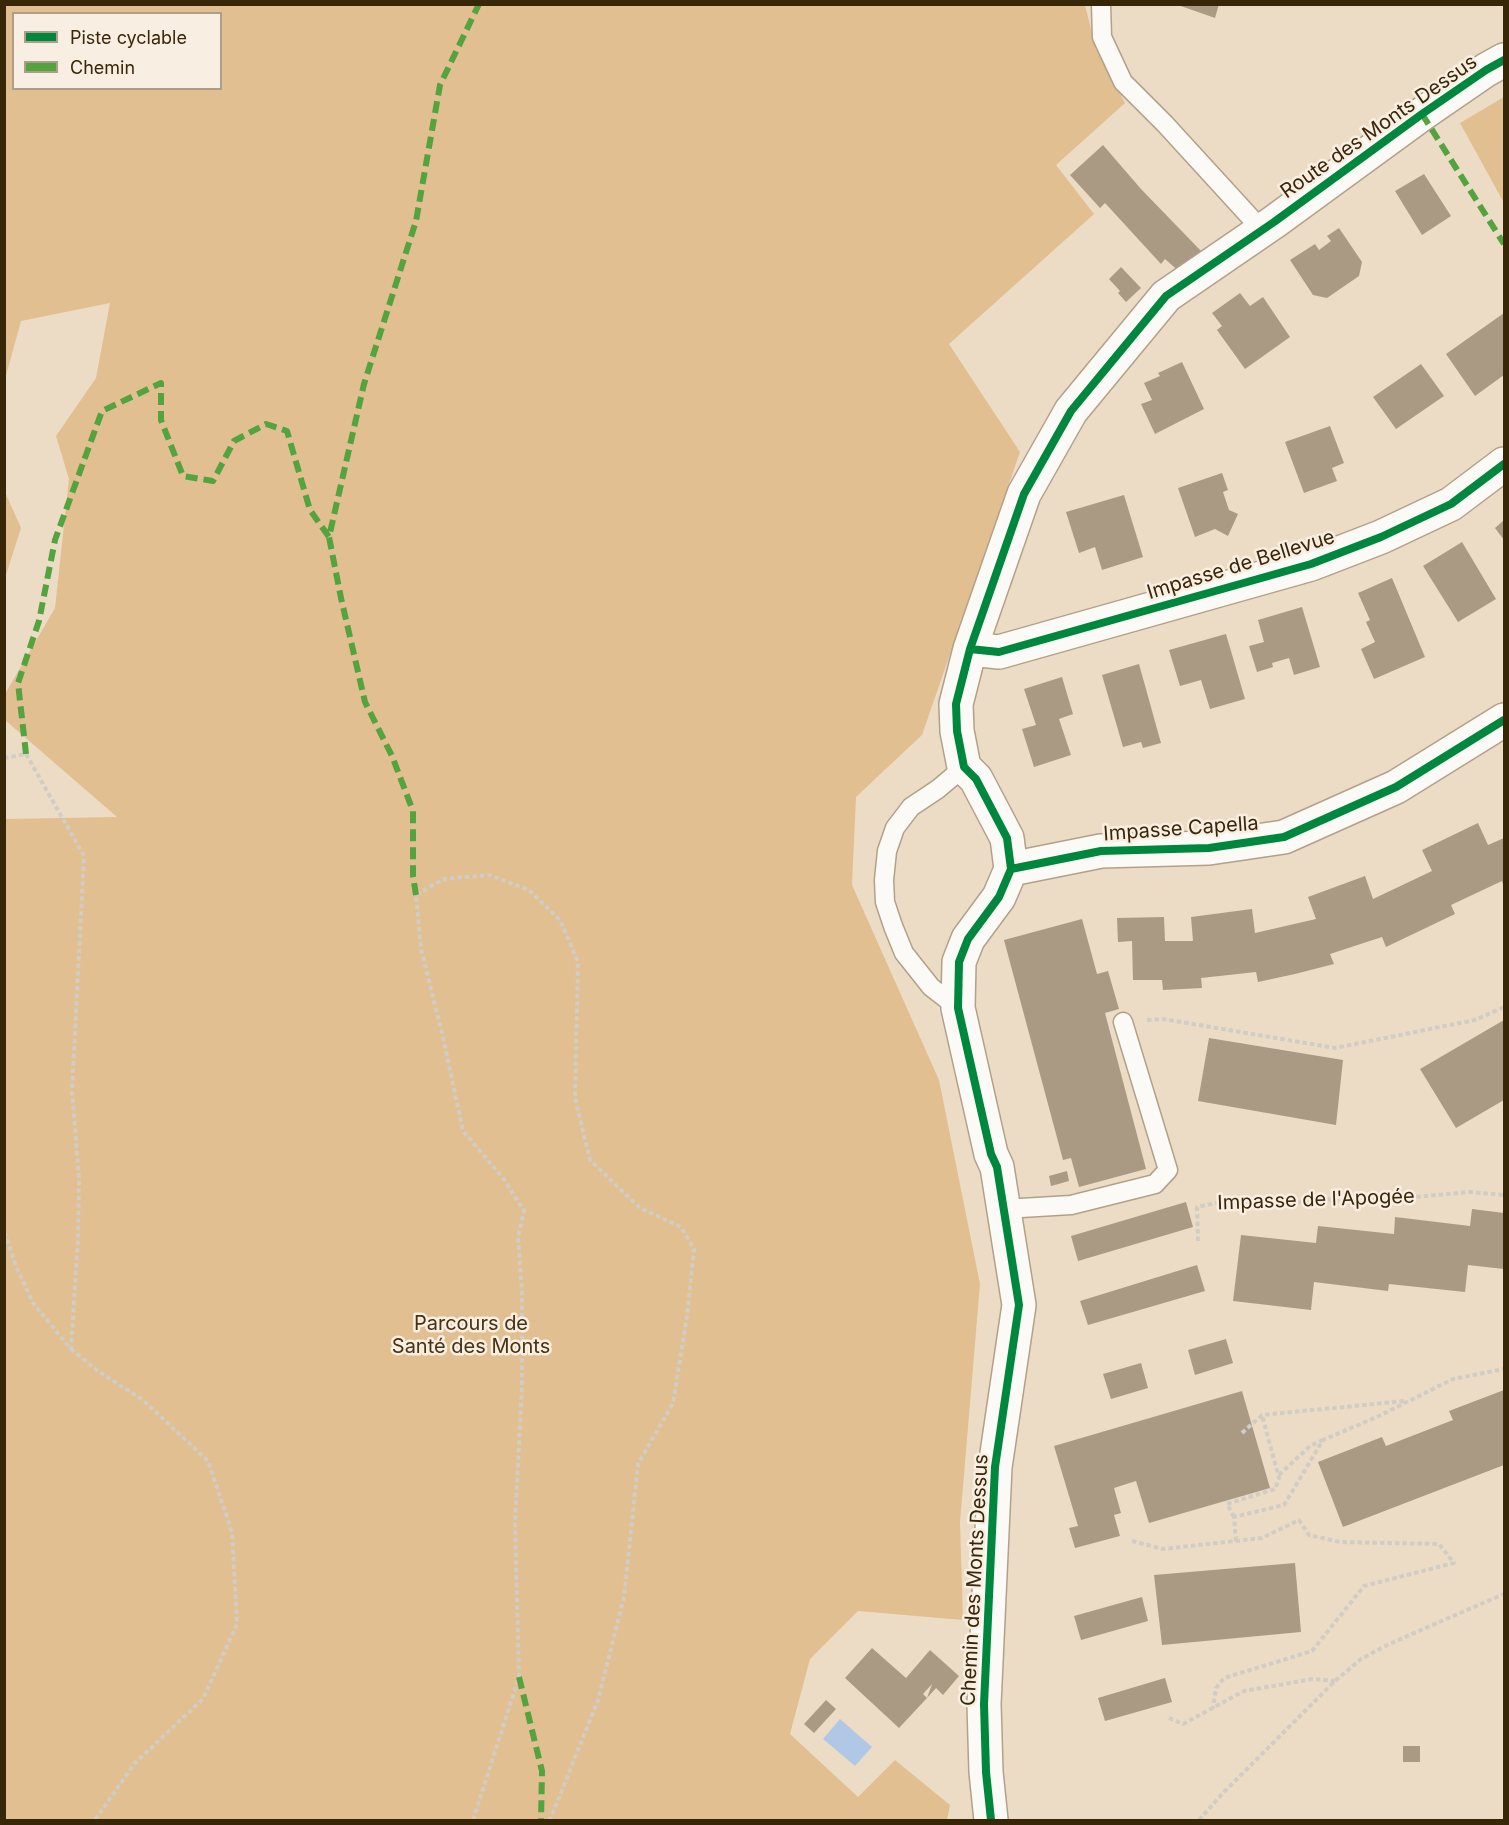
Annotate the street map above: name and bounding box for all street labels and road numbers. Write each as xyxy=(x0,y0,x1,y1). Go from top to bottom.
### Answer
street label: Route des Monts Dessus xyxy=(1276,50,1482,204)
street label: Impasse de Bellevue xyxy=(1144,525,1338,605)
street label: Impasse Capella xyxy=(1103,812,1259,846)
street label: Impasse de l'Apogée xyxy=(1217,1185,1415,1215)
street label: Chemin des Monts Dessus xyxy=(956,1454,994,1706)

